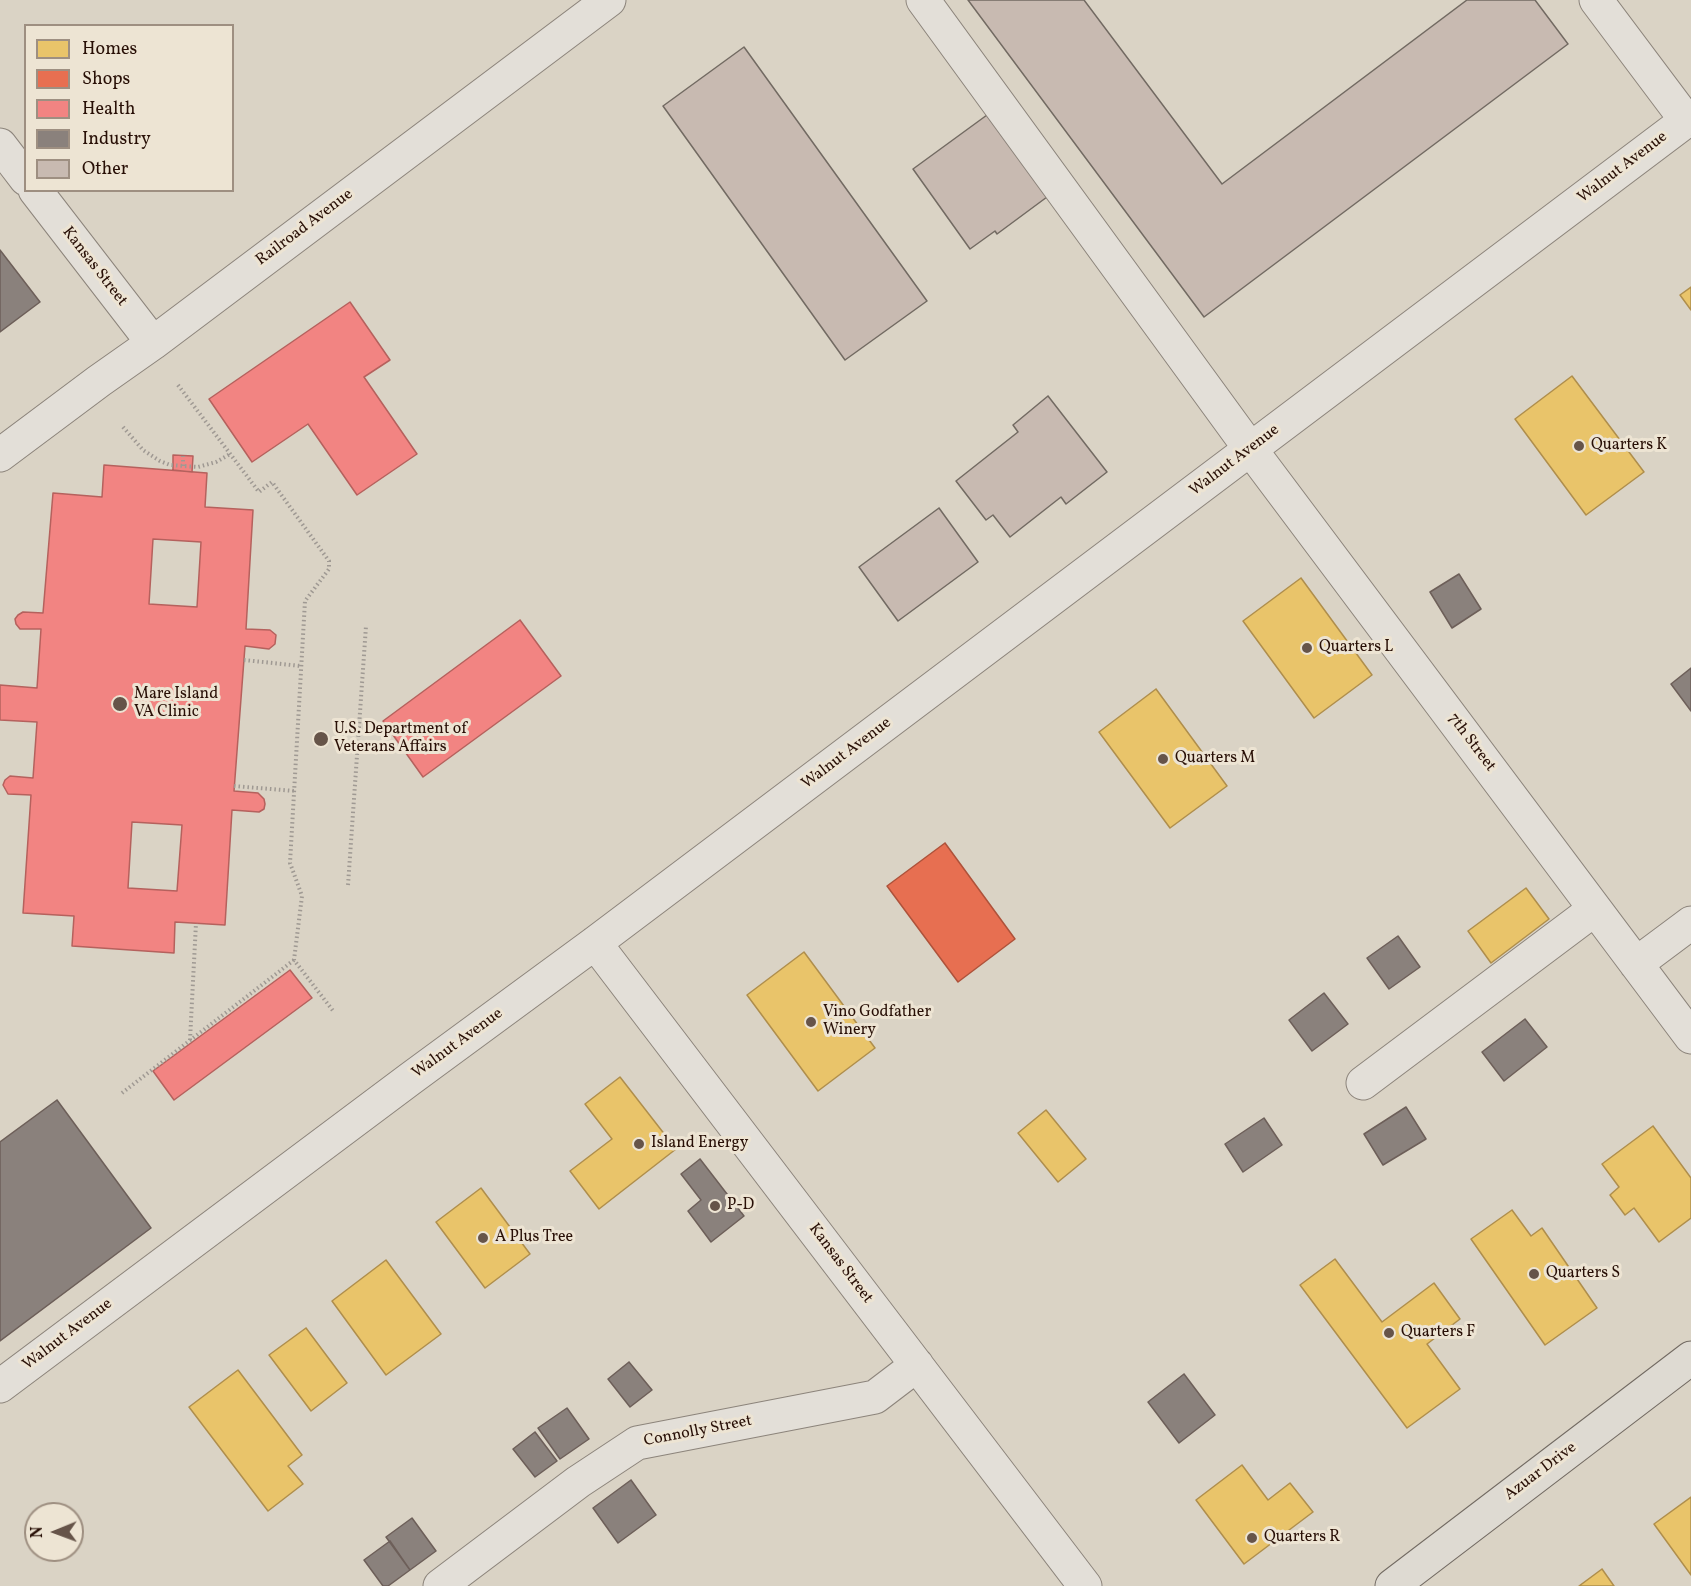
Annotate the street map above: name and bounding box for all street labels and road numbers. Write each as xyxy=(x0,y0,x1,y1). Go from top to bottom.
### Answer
street label: Walnut Avenue xyxy=(1574,128,1672,208)
street label: Railroad Avenue xyxy=(253,185,357,271)
street label: Kansas Street xyxy=(57,224,131,310)
street label: Walnut Avenue xyxy=(1186,421,1284,501)
street label: 7th Street xyxy=(1443,710,1499,776)
street label: Walnut Avenue xyxy=(798,714,896,794)
street label: Walnut Avenue xyxy=(409,1005,507,1083)
street label: Kansas Street xyxy=(804,1220,876,1308)
street label: Walnut Avenue xyxy=(19,1295,117,1375)
street label: Connolly Street xyxy=(642,1412,754,1452)
street label: Azuar Drive xyxy=(1501,1439,1581,1505)

